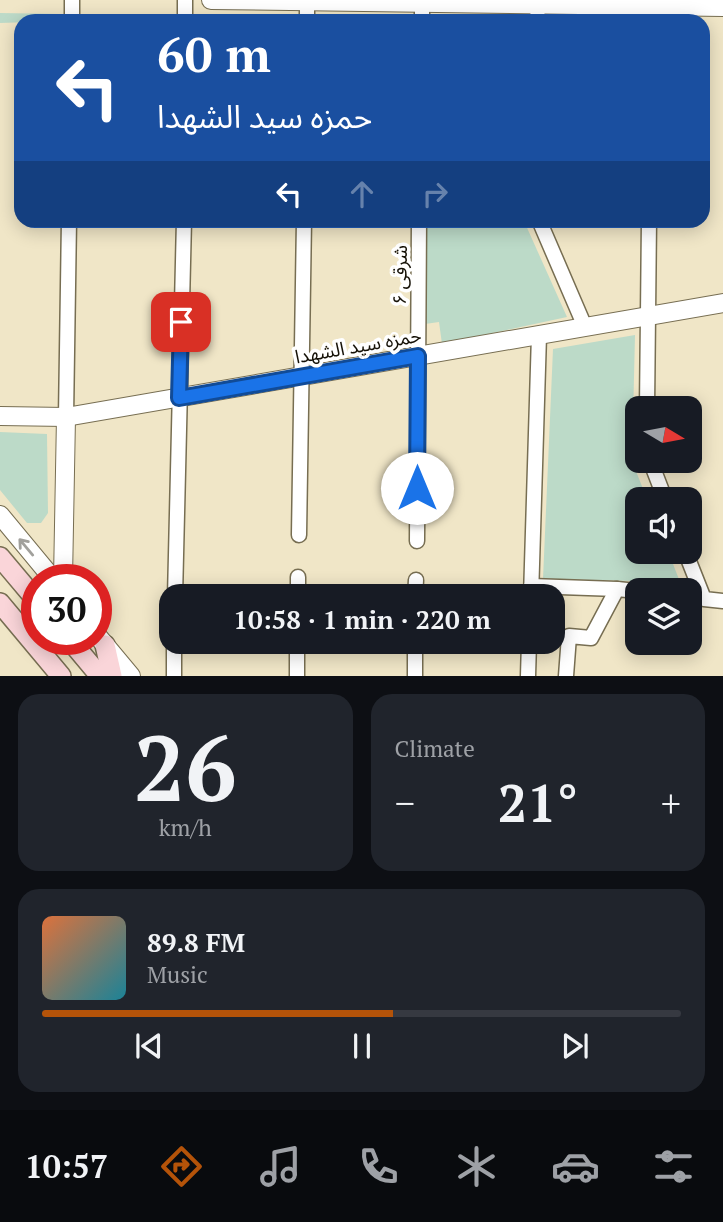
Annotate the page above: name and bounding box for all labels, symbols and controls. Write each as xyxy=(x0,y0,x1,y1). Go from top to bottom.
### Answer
text: 60 m xyxy=(157,21,271,86)
icon: left xyxy=(42,42,133,133)
text: حمزه سید الشهدا xyxy=(157,95,372,137)
icon: left xyxy=(270,175,308,213)
icon: ahead xyxy=(343,175,381,213)
icon: right xyxy=(416,175,454,213)
street label: ۶ شرقی xyxy=(386,245,412,305)
pin xyxy=(151,292,211,352)
icon: arrive xyxy=(162,303,200,341)
street label: حمزه سید الشهدا xyxy=(293,322,423,368)
north arrow xyxy=(625,396,702,472)
map controls xyxy=(625,396,702,655)
position arrow xyxy=(380,451,454,525)
button: sound xyxy=(625,487,702,564)
one-way arrow xyxy=(19,539,34,557)
speed limit sign: 30 xyxy=(21,564,112,655)
button: layers xyxy=(625,578,702,655)
text: 10:58 · 1 min · 220 m xyxy=(233,602,491,636)
text: 26 xyxy=(134,706,237,827)
text: Climate xyxy=(395,733,475,764)
text: 21° xyxy=(498,768,578,837)
text: − xyxy=(395,778,415,828)
text: + xyxy=(661,778,681,828)
text: km/h xyxy=(159,812,212,843)
text: 89.8 FM xyxy=(147,925,245,959)
text: Music xyxy=(147,959,208,990)
icon: previous xyxy=(130,1027,168,1065)
icon: pause xyxy=(343,1027,381,1065)
icon: next xyxy=(556,1027,594,1065)
icon: directions xyxy=(157,1142,206,1191)
icon: music xyxy=(256,1142,305,1191)
icon: phone xyxy=(354,1142,403,1191)
icon: climate xyxy=(452,1142,501,1191)
icon: car xyxy=(551,1142,600,1191)
icon: filters xyxy=(649,1142,698,1191)
text: 10:57 xyxy=(25,1145,108,1187)

